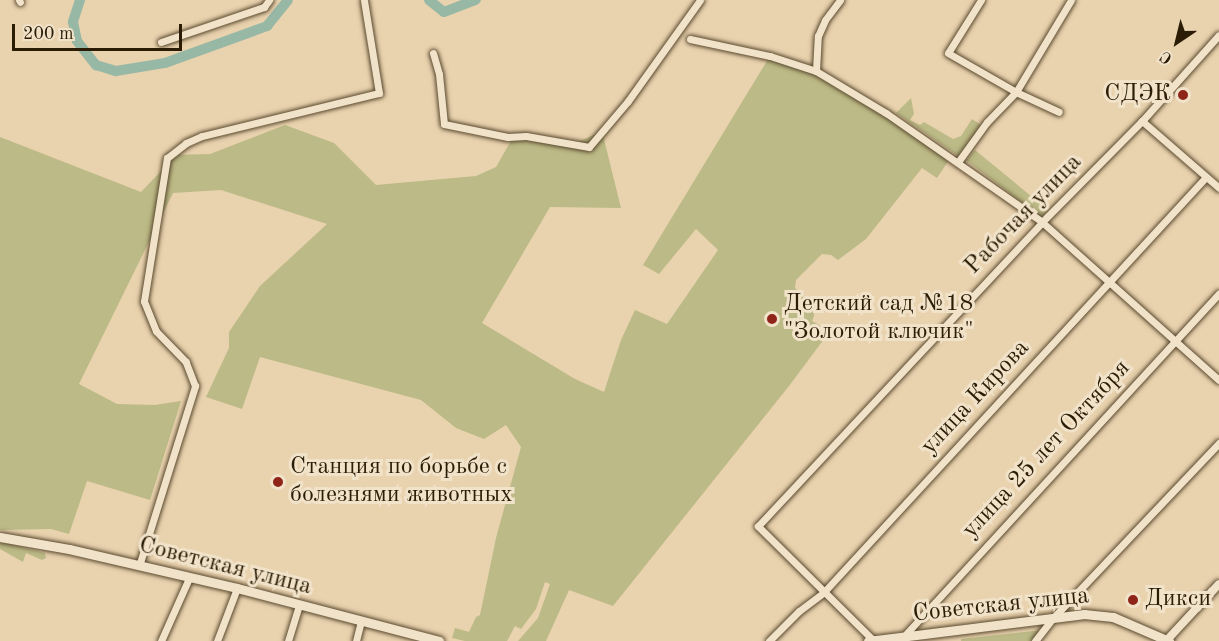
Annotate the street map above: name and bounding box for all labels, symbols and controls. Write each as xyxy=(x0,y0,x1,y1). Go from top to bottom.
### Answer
scale bar xyxy=(15,12,184,50)
north arrow xyxy=(1147,12,1207,72)
text: 200 m xyxy=(23,25,74,43)
text: С xyxy=(1158,47,1176,66)
place label: СДЭК xyxy=(1104,81,1171,109)
marker: СДЭК xyxy=(1176,88,1190,102)
street label: Рабочая улица xyxy=(959,149,1089,281)
place label: Детский сад №18 "Золотой ключик" xyxy=(784,291,974,347)
marker: Детский сад №18 "Золотой ключик" xyxy=(765,312,779,326)
street label: улица Кирова xyxy=(916,335,1036,461)
street label: улица 25 лет Октября xyxy=(957,355,1137,545)
place label: Станция по борьбе с болезнями животных xyxy=(290,454,513,510)
marker: Станция по борьбе с болезнями животных xyxy=(271,475,285,489)
street label: Советская улица xyxy=(136,532,314,602)
street label: Советская улица xyxy=(912,582,1090,630)
place label: Дикси xyxy=(1145,586,1211,614)
marker: Дикси xyxy=(1126,593,1140,607)

